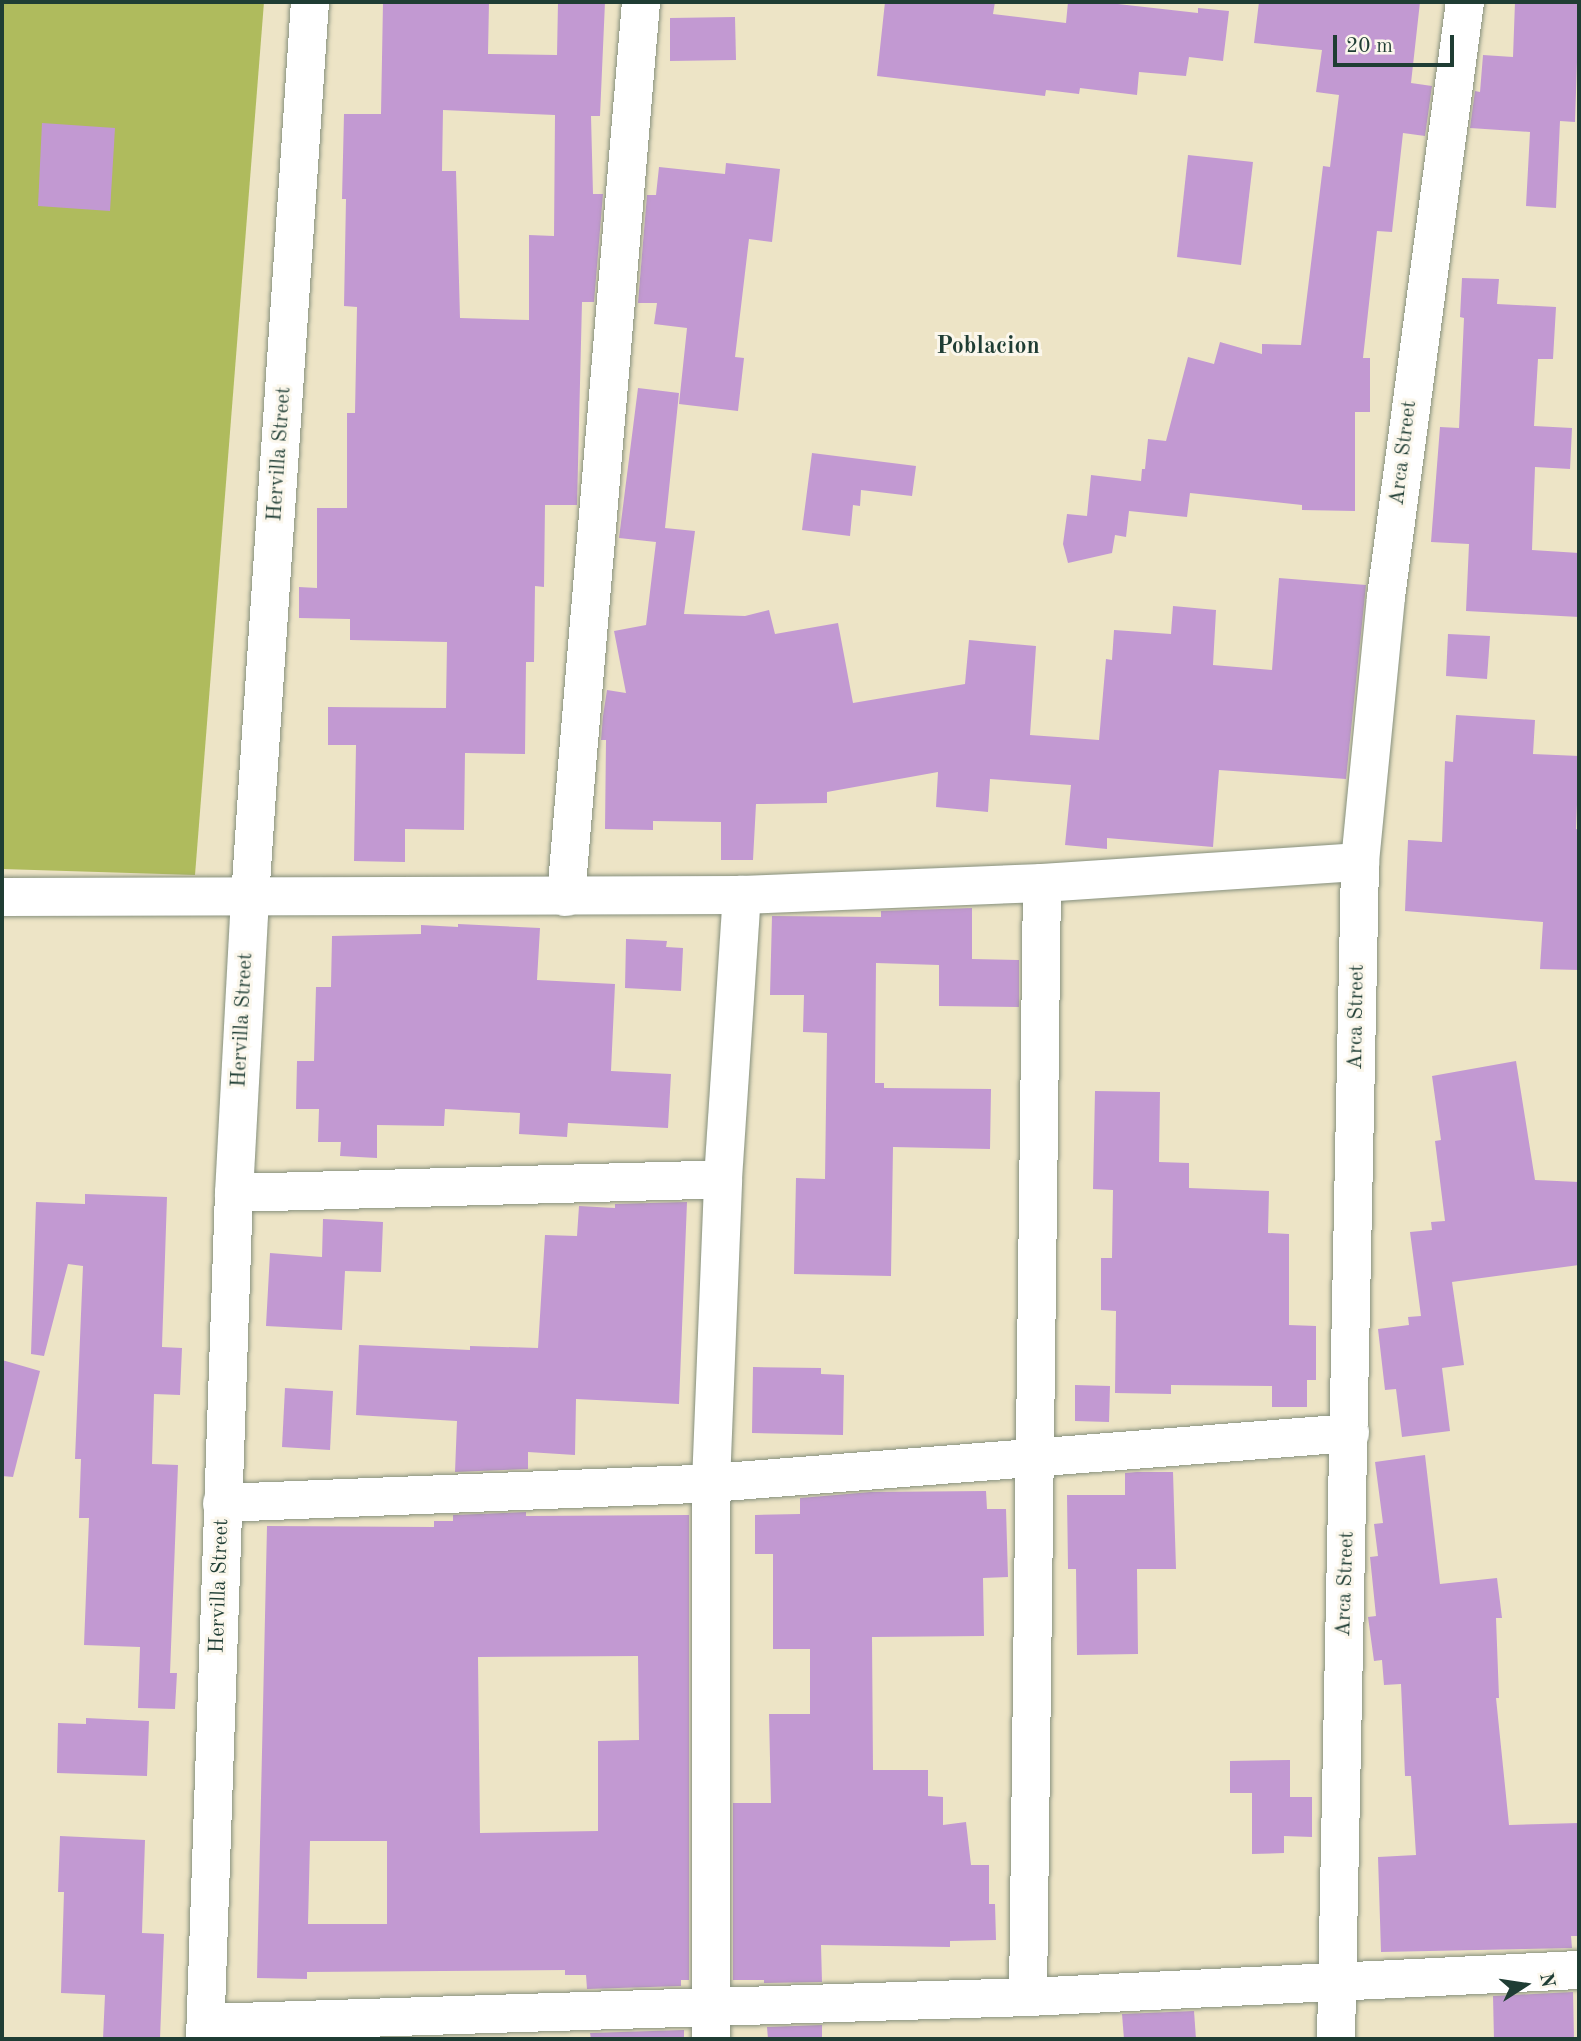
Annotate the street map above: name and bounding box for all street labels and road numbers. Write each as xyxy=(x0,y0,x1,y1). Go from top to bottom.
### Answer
street label: Hervilla Street xyxy=(263,386,297,522)
street label: Arca Street xyxy=(1385,399,1423,507)
street label: Hervilla Street xyxy=(227,952,259,1088)
street label: Arca Street xyxy=(1343,964,1371,1070)
street label: Hervilla Street xyxy=(205,1518,235,1654)
street label: Arca Street xyxy=(1332,1531,1360,1637)

